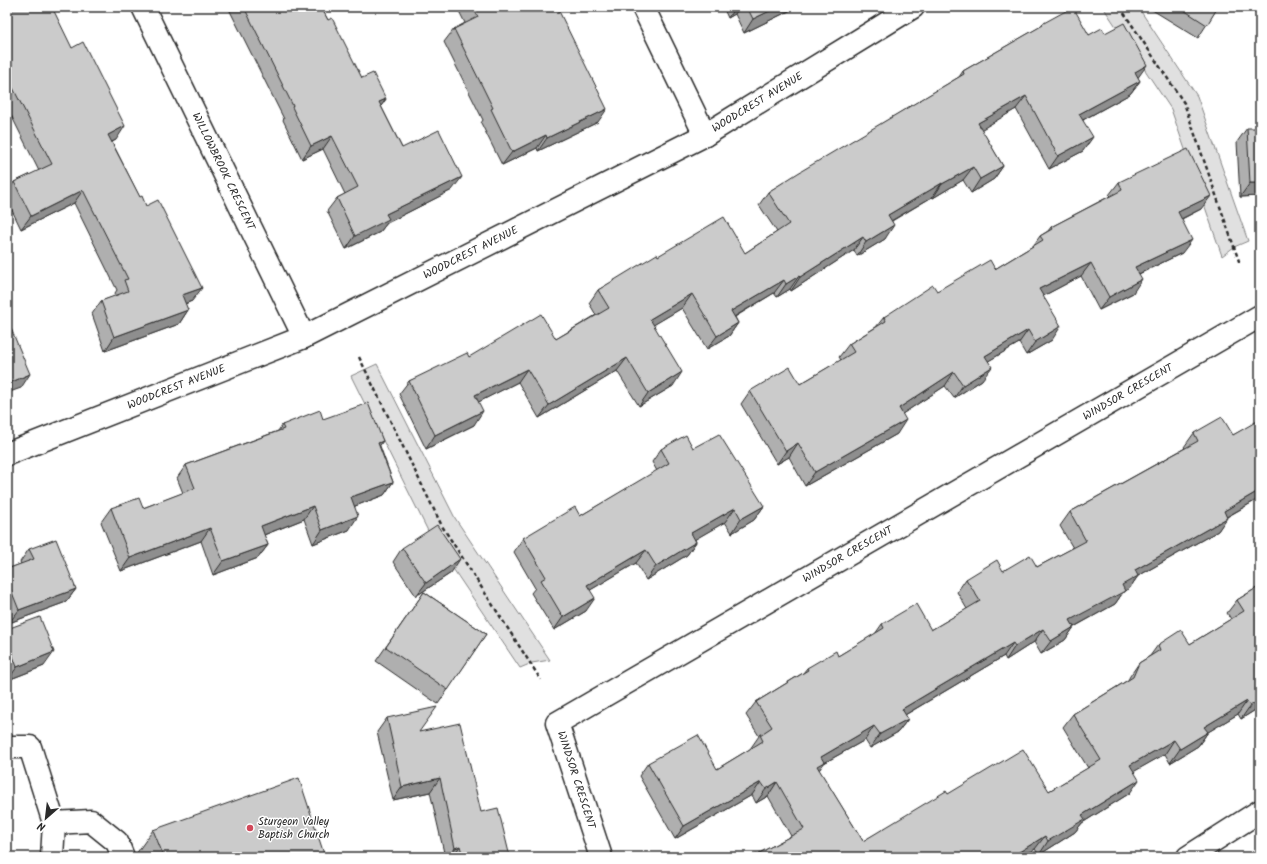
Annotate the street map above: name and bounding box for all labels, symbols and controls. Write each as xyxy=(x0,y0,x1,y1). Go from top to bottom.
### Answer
street label: WOODCREST AVENUE xyxy=(708,67,807,138)
street label: WILLOWBROOK CRESCENT xyxy=(187,110,260,234)
street label: WOODCREST AVENUE xyxy=(420,221,522,284)
street label: WINDSOR CRESCENT xyxy=(1080,359,1178,426)
street label: WOODCREST AVENUE xyxy=(125,360,229,415)
street label: WINDSOR CRESCENT xyxy=(799,521,897,588)
street label: WINDSOR CRESCENT xyxy=(552,729,601,832)
north arrow xyxy=(26,798,66,838)
place label: Sturgeon Valley Baptish Church xyxy=(258,813,330,844)
text: N xyxy=(34,816,49,836)
marker: Sturgeon Valley Baptish Church xyxy=(245,823,255,833)

